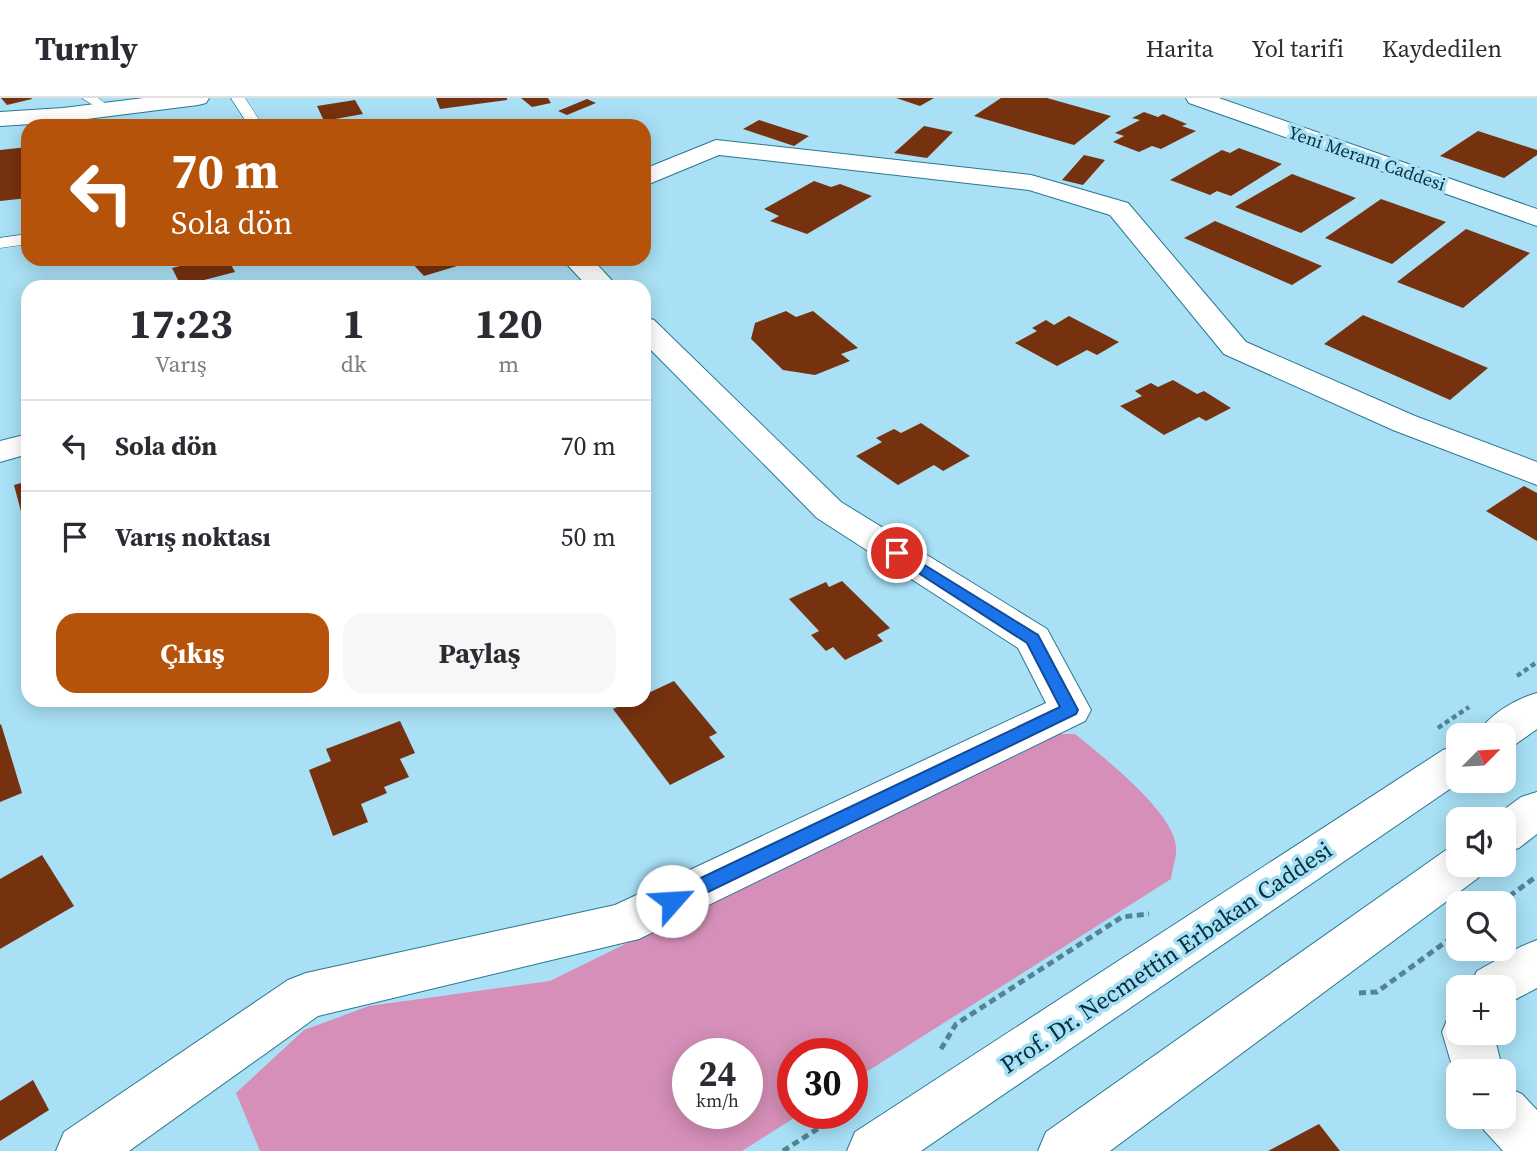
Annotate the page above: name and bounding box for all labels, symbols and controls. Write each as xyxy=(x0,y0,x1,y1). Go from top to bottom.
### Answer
text: Turnly xyxy=(35,26,138,71)
text: Harita xyxy=(1146,32,1214,65)
text: Yol tarifi xyxy=(1252,32,1344,65)
text: Kaydedilen xyxy=(1382,32,1502,65)
street label: Yeni Meram Caddesi xyxy=(1285,119,1449,197)
text: 70 m xyxy=(171,137,279,204)
icon: left xyxy=(56,147,147,238)
text: Sola dön xyxy=(171,201,293,245)
text: 17:23 xyxy=(129,294,233,352)
text: 1 xyxy=(342,294,365,352)
text: 120 xyxy=(475,294,543,352)
text: Varış xyxy=(155,348,207,380)
text: dk xyxy=(341,348,366,380)
text: m xyxy=(498,348,519,380)
icon: left xyxy=(56,427,94,465)
text: Sola dön xyxy=(115,428,217,464)
text: 70 m xyxy=(561,428,616,464)
icon: arrive xyxy=(56,518,94,556)
text: Varış noktası xyxy=(115,519,271,555)
text: 50 m xyxy=(561,519,616,555)
pin xyxy=(867,523,927,583)
icon: arrive xyxy=(878,534,916,572)
button: Çıkış xyxy=(56,613,329,693)
button: Paylaş xyxy=(343,613,616,693)
north arrow xyxy=(1446,723,1516,793)
map controls xyxy=(1446,723,1516,1129)
button: sound xyxy=(1446,807,1516,877)
street label: Prof. Dr. Necmettin Erbakan Caddesi xyxy=(994,833,1338,1081)
position arrow xyxy=(635,864,709,938)
button: search xyxy=(1446,891,1516,961)
button: + xyxy=(1446,975,1516,1045)
speed limit sign: 30 xyxy=(777,1038,868,1129)
text: 24 xyxy=(699,1050,736,1098)
button: − xyxy=(1446,1059,1516,1129)
text: km/h xyxy=(696,1088,739,1113)

